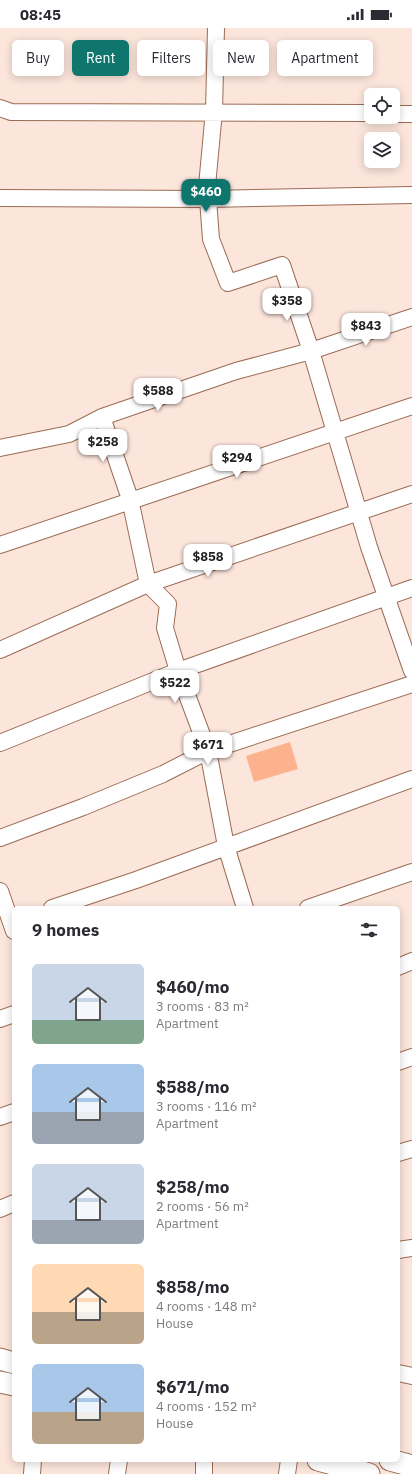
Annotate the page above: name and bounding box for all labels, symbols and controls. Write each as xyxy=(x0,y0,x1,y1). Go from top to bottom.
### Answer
text: 08:45 xyxy=(20,5,61,24)
chip: Buy xyxy=(12,40,64,76)
chip: Rent xyxy=(72,40,129,76)
chip: Filters xyxy=(137,40,205,76)
chip: New xyxy=(213,40,269,76)
chip: Apartment xyxy=(277,40,373,76)
map controls xyxy=(364,88,400,168)
button: locate xyxy=(364,88,400,124)
button: layers xyxy=(364,132,400,168)
pin: $460 xyxy=(182,179,230,213)
text: $460 xyxy=(190,183,222,200)
pin: $358 xyxy=(263,288,311,322)
text: $358 xyxy=(271,292,303,309)
pin: $843 xyxy=(342,313,390,347)
text: $843 xyxy=(350,317,382,334)
pin: $588 xyxy=(134,378,182,412)
text: $588 xyxy=(142,382,174,399)
pin: $258 xyxy=(79,429,127,463)
text: $258 xyxy=(87,433,119,450)
pin: $294 xyxy=(213,445,261,479)
text: $294 xyxy=(221,449,253,466)
pin: $858 xyxy=(184,544,232,578)
text: $858 xyxy=(192,548,224,565)
pin: $522 xyxy=(151,670,199,704)
text: $522 xyxy=(159,674,191,691)
pin: $671 xyxy=(184,732,232,766)
text: $671 xyxy=(192,736,224,753)
text: 9 homes xyxy=(32,919,99,941)
icon: filters xyxy=(358,919,380,941)
text: $460/mo xyxy=(156,976,229,998)
icon: home xyxy=(64,980,112,1028)
text: 3 rooms · 83 m² xyxy=(156,998,249,1015)
text: Apartment xyxy=(156,1015,219,1032)
text: $588/mo xyxy=(156,1076,229,1098)
icon: home xyxy=(64,1080,112,1128)
text: 3 rooms · 116 m² xyxy=(156,1098,257,1115)
text: Apartment xyxy=(156,1115,219,1132)
text: $258/mo xyxy=(156,1176,229,1198)
icon: home xyxy=(64,1180,112,1228)
text: 2 rooms · 56 m² xyxy=(156,1198,249,1215)
text: Apartment xyxy=(156,1215,219,1232)
text: $858/mo xyxy=(156,1276,229,1298)
icon: home xyxy=(64,1280,112,1328)
text: 4 rooms · 148 m² xyxy=(156,1298,257,1315)
text: House xyxy=(156,1315,193,1332)
text: $671/mo xyxy=(156,1376,229,1398)
icon: home xyxy=(64,1380,112,1428)
text: 4 rooms · 152 m² xyxy=(156,1398,257,1415)
text: House xyxy=(156,1415,193,1432)

